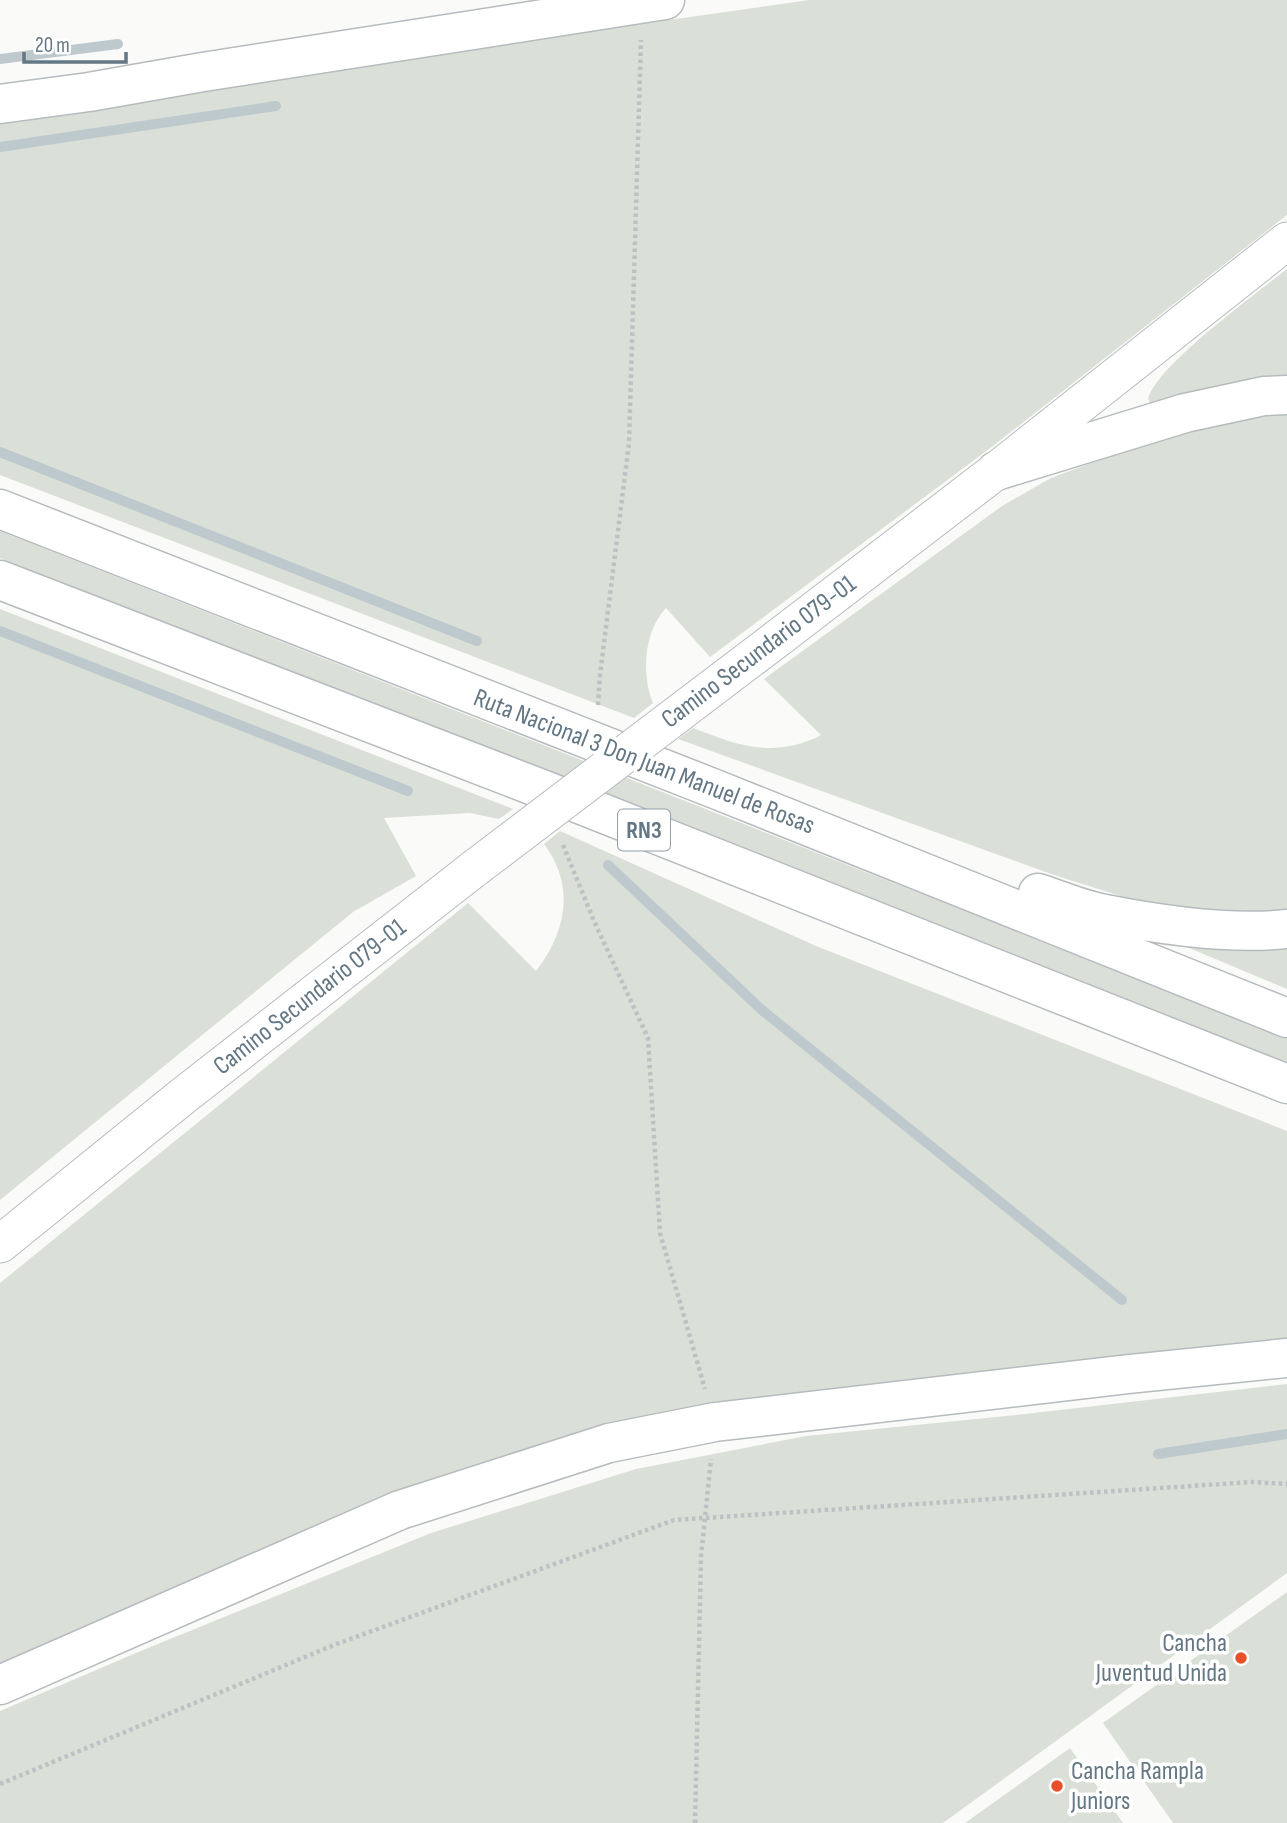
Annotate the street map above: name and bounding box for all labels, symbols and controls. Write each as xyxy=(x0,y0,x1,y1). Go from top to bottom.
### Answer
scale bar xyxy=(24,21,126,65)
text: 20 m xyxy=(35,33,70,58)
street label: Camino Secundario 079-01 xyxy=(656,569,862,735)
street label: Ruta Nacional 3 Don Juan Manuel de Rosas xyxy=(469,682,819,842)
road number: RN3 xyxy=(618,810,670,850)
street label: Camino Secundario 079-01 xyxy=(208,912,412,1082)
place label: Cancha Juventud Unida xyxy=(1095,1628,1227,1689)
marker: Cancha Juventud Unida xyxy=(1233,1650,1249,1666)
place label: Cancha Rampla Juniors xyxy=(1070,1756,1204,1817)
marker: Cancha Rampla Juniors xyxy=(1049,1778,1065,1794)

